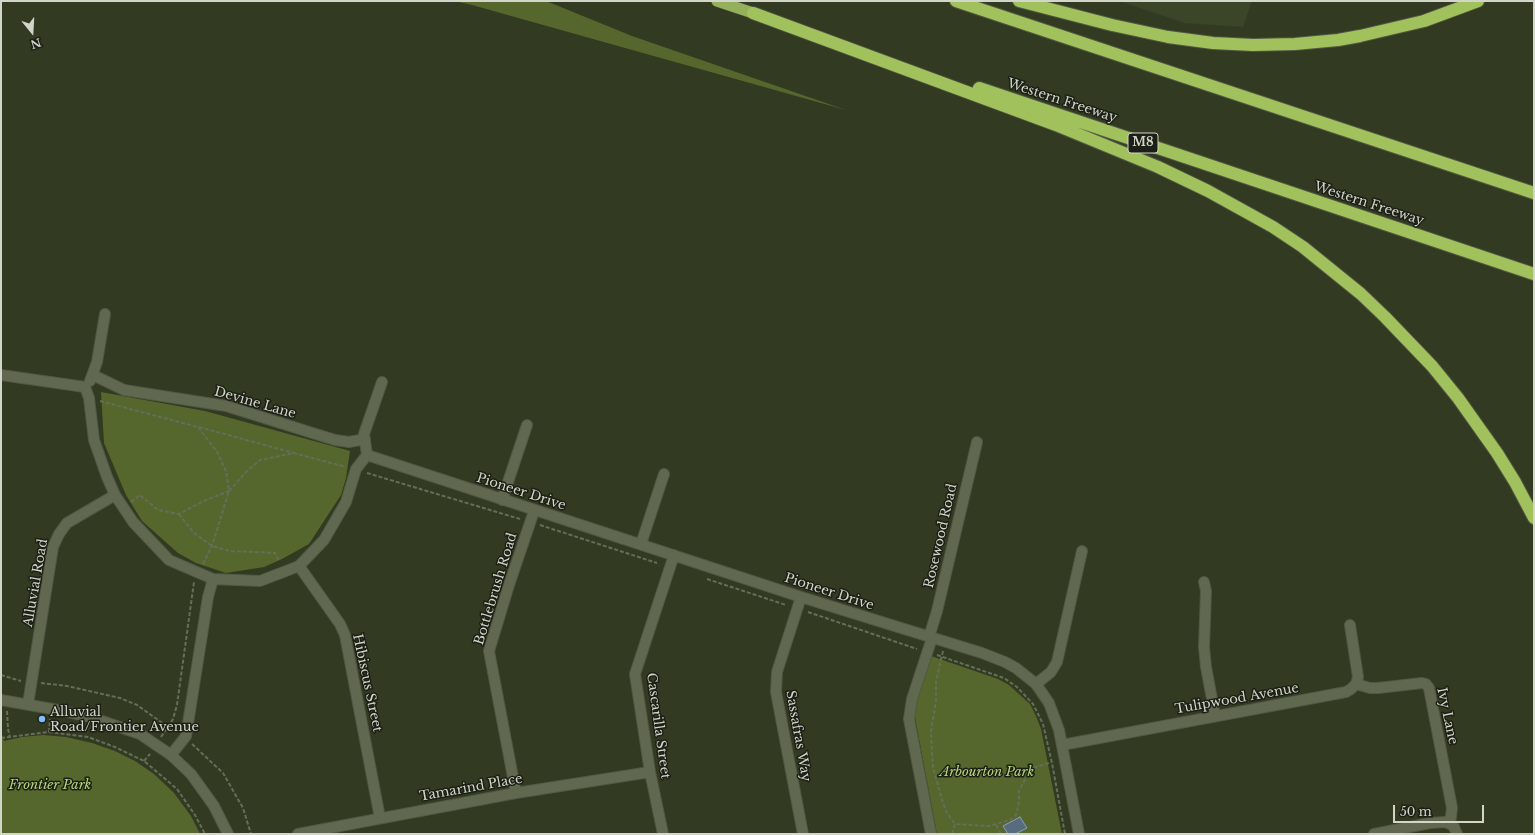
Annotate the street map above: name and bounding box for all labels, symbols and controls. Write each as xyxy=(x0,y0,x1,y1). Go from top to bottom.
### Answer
north arrow xyxy=(12,12,52,52)
text: N xyxy=(29,35,43,52)
street label: Western Freeway xyxy=(1005,76,1119,126)
road number: M8 xyxy=(1128,133,1158,153)
street label: Western Freeway xyxy=(1312,179,1426,229)
street label: Devine Lane xyxy=(212,384,298,422)
street label: Pioneer Drive xyxy=(474,470,568,514)
street label: Rosewood Road xyxy=(921,482,961,590)
street label: Bottlebrush Road xyxy=(472,531,520,647)
street label: Alluvial Road xyxy=(21,538,51,628)
street label: Pioneer Drive xyxy=(782,570,876,614)
street label: Hibiscus Street xyxy=(349,633,385,733)
street label: Cascarilla Street xyxy=(643,672,673,780)
street label: Tulipwood Avenue xyxy=(1174,680,1300,718)
street label: Ivy Lane xyxy=(1433,686,1461,746)
street label: Sassafras Way xyxy=(782,689,814,783)
place label: Alluvial Road/Frontier Avenue xyxy=(50,704,199,735)
marker: Alluvial Road/Frontier Avenue xyxy=(37,714,47,724)
park label: Arbourton Park xyxy=(940,764,1034,780)
street label: Tamarind Place xyxy=(418,771,524,805)
park label: Frontier Park xyxy=(9,777,91,793)
scale bar xyxy=(1395,797,1486,823)
text: 50 m xyxy=(1400,804,1432,819)

